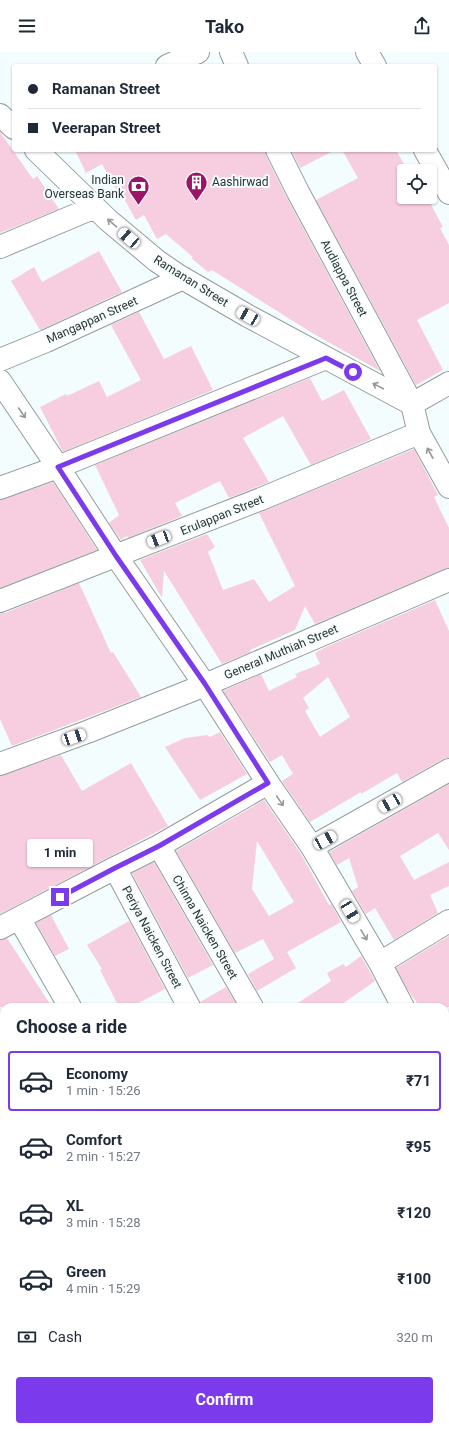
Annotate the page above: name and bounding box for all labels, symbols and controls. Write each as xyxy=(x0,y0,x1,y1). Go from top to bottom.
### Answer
icon: menu xyxy=(16,15,38,37)
icon: share xyxy=(411,15,433,37)
text: Tako xyxy=(205,16,244,37)
text: Ramanan Street xyxy=(52,80,160,98)
text: Veerapan Street xyxy=(52,119,161,137)
map controls xyxy=(397,164,437,204)
button: locate xyxy=(397,164,437,204)
building icon: Aashirwad xyxy=(184,169,210,202)
place label: Indian Overseas Bank xyxy=(45,173,125,201)
bank icon: Indian Overseas Bank xyxy=(126,174,152,207)
place label: Aashirwad xyxy=(212,175,269,189)
one-way arrow xyxy=(107,219,117,228)
car xyxy=(116,226,142,250)
street label: Audiappa Street xyxy=(318,237,370,319)
street label: Ramanan Street xyxy=(151,252,231,310)
street label: Mangappan Street xyxy=(44,294,140,346)
car xyxy=(235,305,261,327)
route start xyxy=(344,363,362,381)
one-way arrow xyxy=(372,381,384,389)
one-way arrow xyxy=(18,407,26,418)
one-way arrow xyxy=(426,447,433,459)
street label: Erulappan Street xyxy=(178,492,266,538)
car xyxy=(146,529,172,549)
street label: General Muthiah Street xyxy=(222,622,340,682)
car xyxy=(61,727,87,747)
car xyxy=(377,792,403,814)
one-way arrow xyxy=(276,795,284,806)
car xyxy=(312,829,338,851)
callout: 1 min xyxy=(27,839,93,867)
text: 1 min xyxy=(44,845,76,860)
street label: Chinna Naicken Street xyxy=(169,872,241,982)
street label: Periya Naicken Street xyxy=(119,883,185,991)
route end xyxy=(51,888,69,906)
car xyxy=(339,898,361,924)
one-way arrow xyxy=(360,929,368,941)
text: Choose a ride xyxy=(16,1016,127,1037)
icon: car xyxy=(18,1063,54,1099)
text: Economy xyxy=(66,1065,128,1083)
text: ₹71 xyxy=(406,1072,431,1090)
text: 1 min · 15:26 xyxy=(66,1083,141,1098)
icon: car xyxy=(18,1129,54,1165)
text: Comfort xyxy=(66,1131,122,1149)
text: ₹95 xyxy=(406,1138,431,1156)
text: 2 min · 15:27 xyxy=(66,1149,141,1164)
icon: car xyxy=(18,1195,54,1231)
text: XL xyxy=(66,1197,84,1215)
text: ₹120 xyxy=(397,1204,431,1222)
text: 3 min · 15:28 xyxy=(66,1215,141,1230)
icon: car xyxy=(18,1261,54,1297)
text: Green xyxy=(66,1263,106,1281)
text: ₹100 xyxy=(397,1270,431,1288)
text: 4 min · 15:29 xyxy=(66,1281,141,1296)
icon: cash xyxy=(16,1326,38,1348)
text: Cash xyxy=(48,1328,82,1346)
text: 320 m xyxy=(396,1330,433,1345)
button: Confirm xyxy=(16,1377,433,1423)

